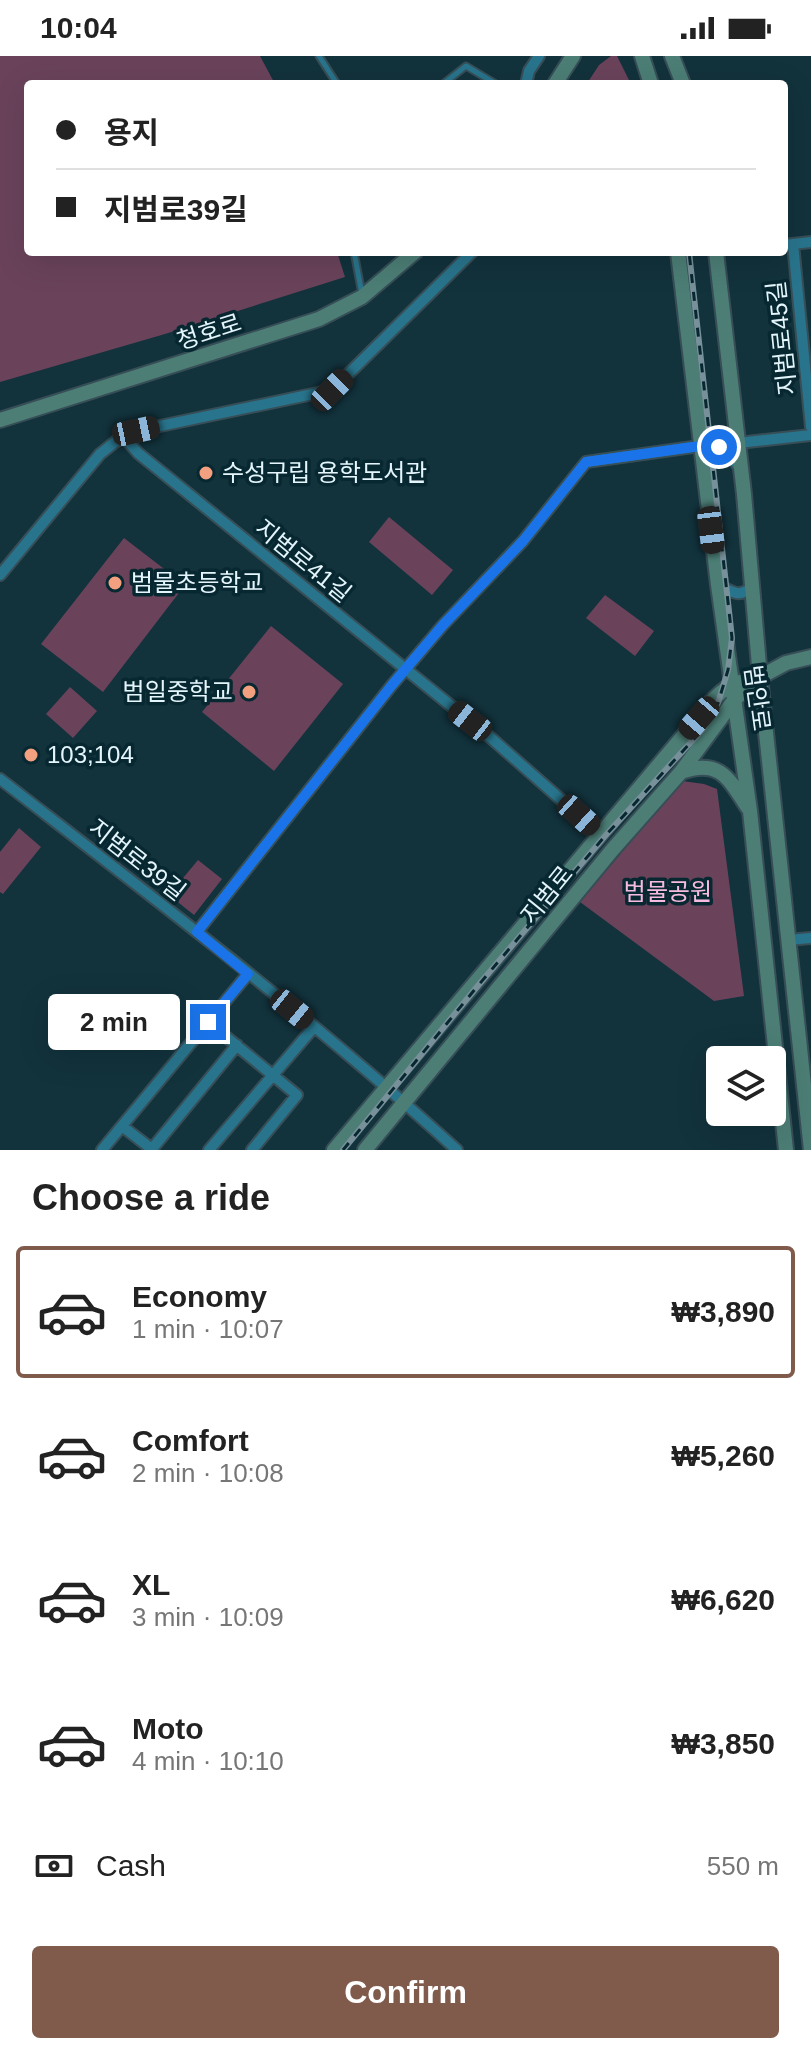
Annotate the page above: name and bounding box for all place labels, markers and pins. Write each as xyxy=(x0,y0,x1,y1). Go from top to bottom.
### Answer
place label: 수성구립 용학도서관 xyxy=(222,459,427,486)
marker: 수성구립 용학도서관 xyxy=(197,464,215,482)
place label: 범물초등학교 xyxy=(131,569,263,596)
marker: 범물초등학교 xyxy=(106,574,124,592)
place label: 범일중학교 xyxy=(123,678,233,705)
marker: 범일중학교 xyxy=(240,683,258,701)
place label: 103;104 xyxy=(47,741,134,768)
marker: 103;104 xyxy=(22,746,40,764)

